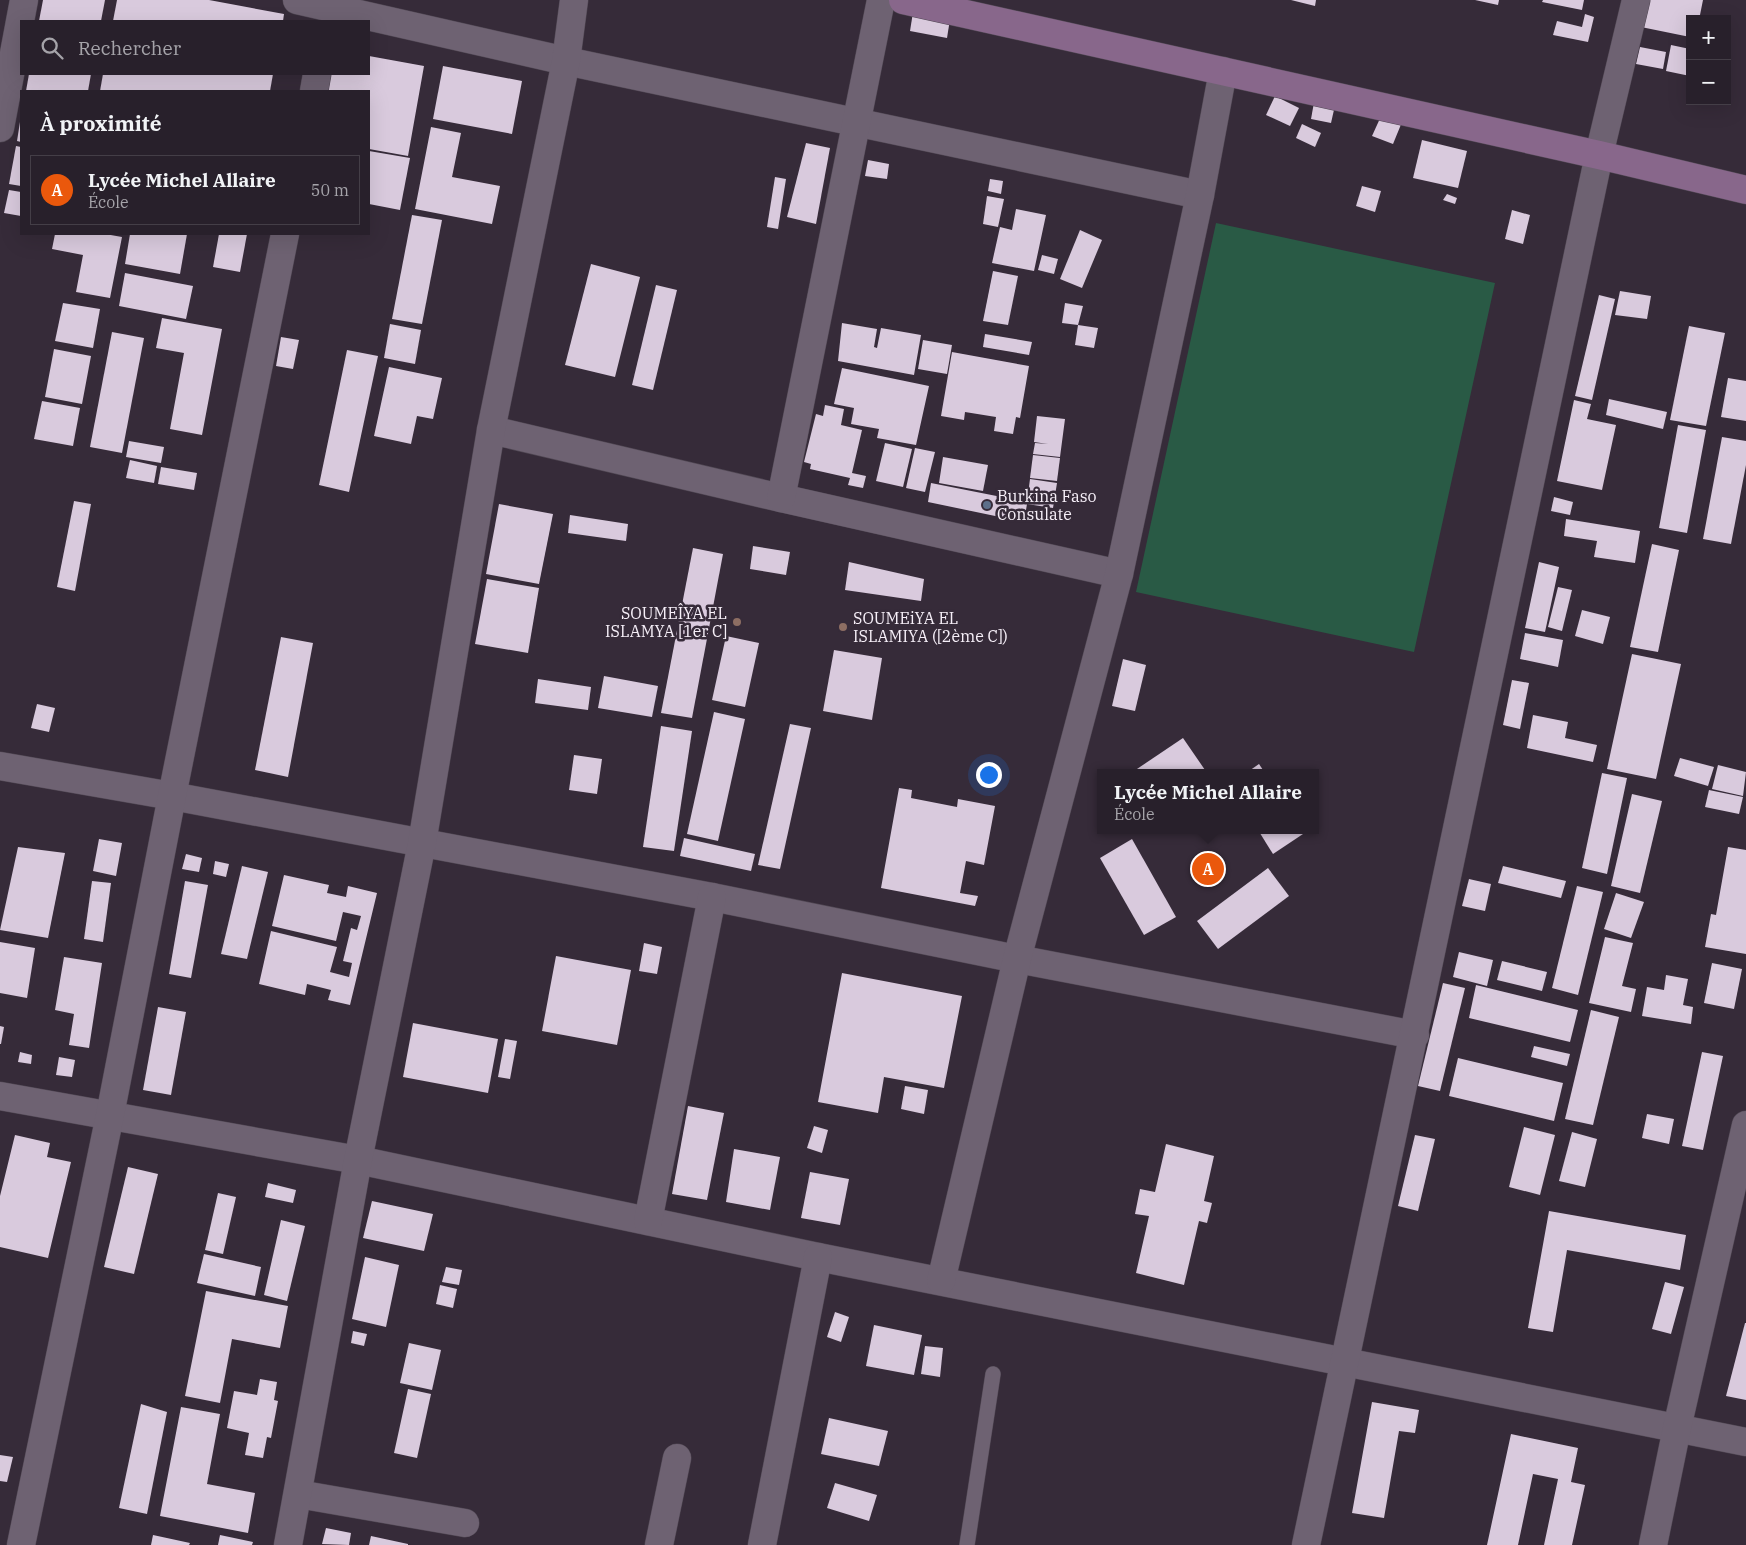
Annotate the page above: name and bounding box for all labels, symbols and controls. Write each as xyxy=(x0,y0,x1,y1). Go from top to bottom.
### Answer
map controls xyxy=(1686,15,1731,105)
button: + xyxy=(1686,15,1731,60)
search box xyxy=(20,20,370,75)
icon: search xyxy=(38,34,66,62)
text: Rechercher xyxy=(78,36,181,60)
button: − xyxy=(1686,60,1731,105)
text: À proximité xyxy=(40,109,162,137)
text: Lycée Michel Allaire xyxy=(88,168,276,192)
text: A xyxy=(51,180,63,200)
text: 50 m xyxy=(311,180,349,200)
text: École xyxy=(88,192,129,212)
place label: Burkina Faso Consulate xyxy=(997,486,1097,524)
marker: Burkina Faso Consulate xyxy=(981,499,993,511)
place label: SOUMEÎYA EL ISLAMYA [1er C] xyxy=(605,603,727,641)
place label: SOUMEiYA EL ISLAMIYA ([2ème C]) xyxy=(853,608,1008,646)
marker: SOUMEÎYA EL ISLAMYA [1er C] xyxy=(731,616,743,628)
marker: SOUMEiYA EL ISLAMIYA ([2ème C]) xyxy=(837,621,849,633)
your location xyxy=(976,762,1002,788)
popup xyxy=(1097,769,1319,834)
text: Lycée Michel Allaire xyxy=(1114,780,1302,804)
text: École xyxy=(1114,804,1155,824)
pin: A xyxy=(1192,850,1224,888)

